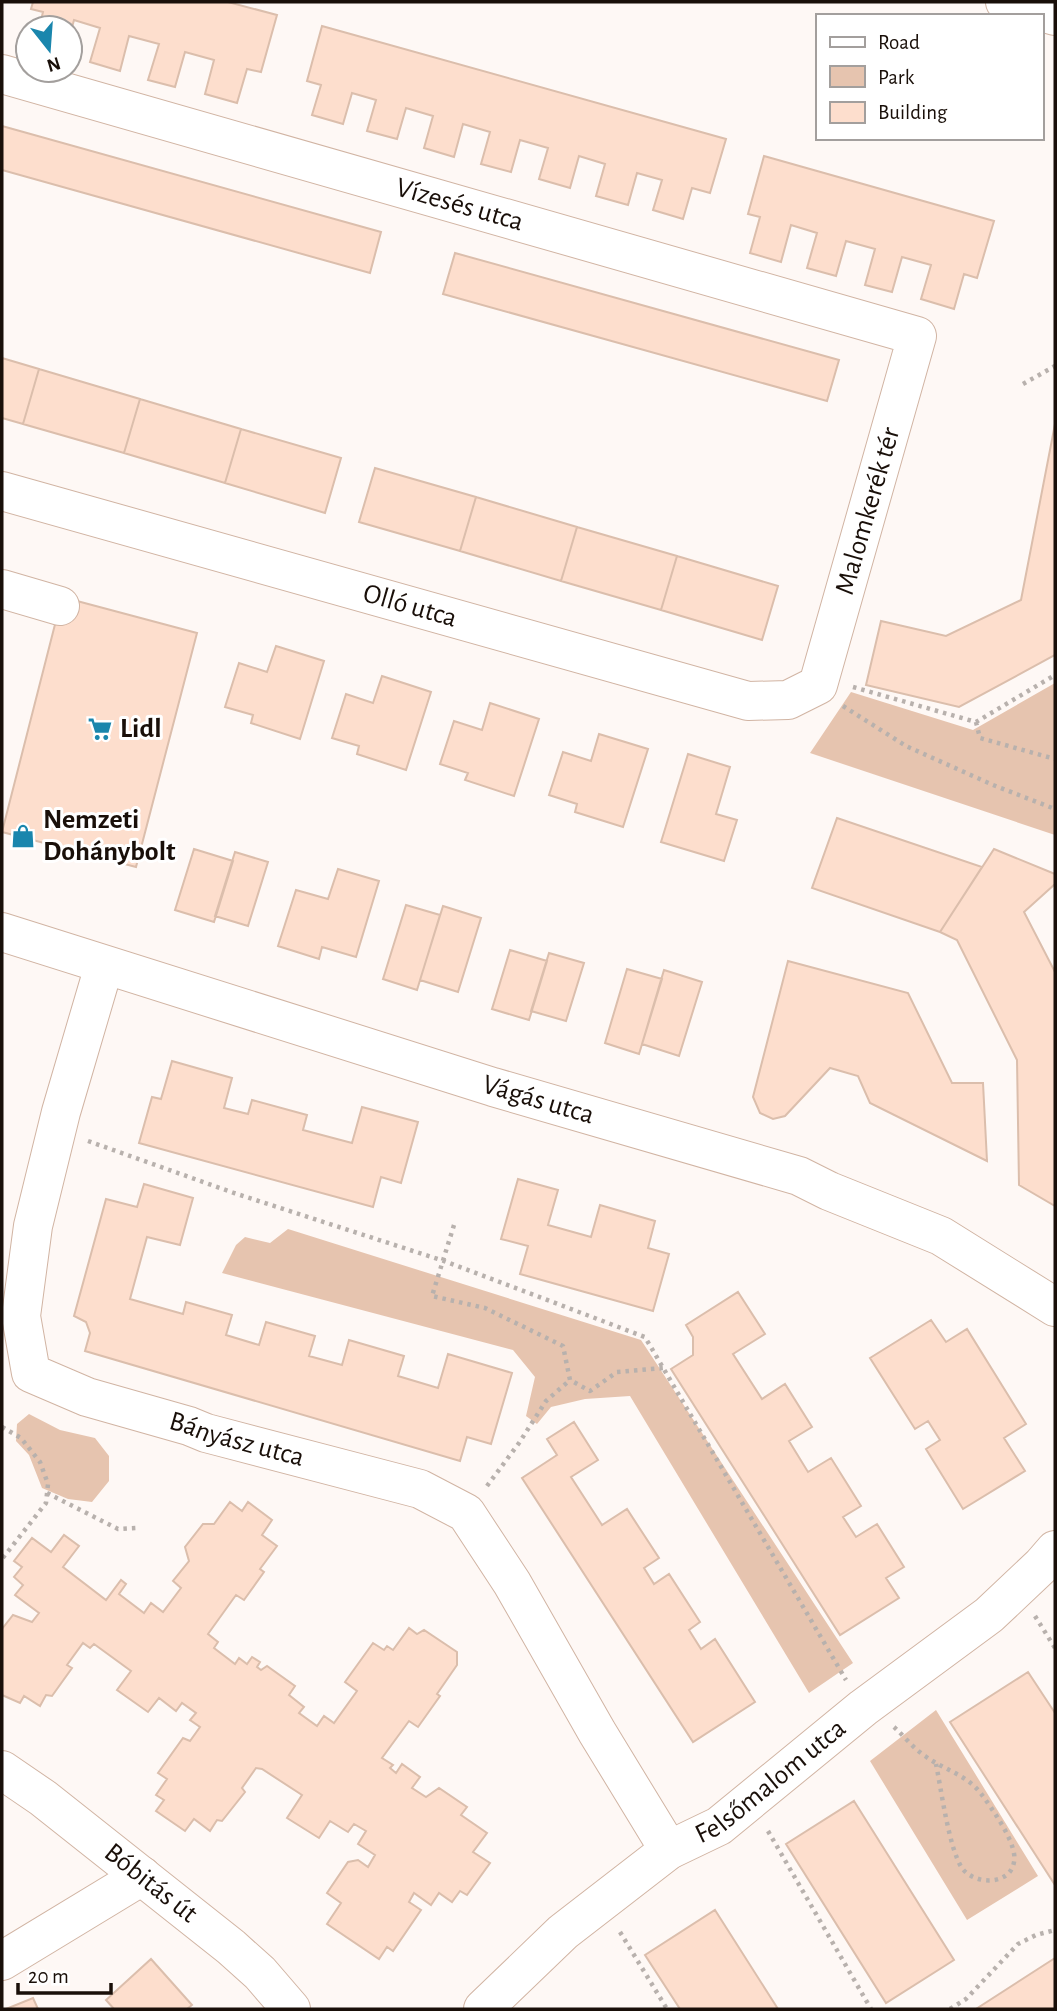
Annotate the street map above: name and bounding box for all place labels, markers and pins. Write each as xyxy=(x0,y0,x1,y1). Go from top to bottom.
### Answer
supermarket icon: Lidl xyxy=(86,715,114,743)
place label: Lidl xyxy=(120,715,162,743)
place label: Nemzeti Dohánybolt xyxy=(43,806,176,866)
shop icon: Nemzeti Dohánybolt xyxy=(9,822,37,850)

